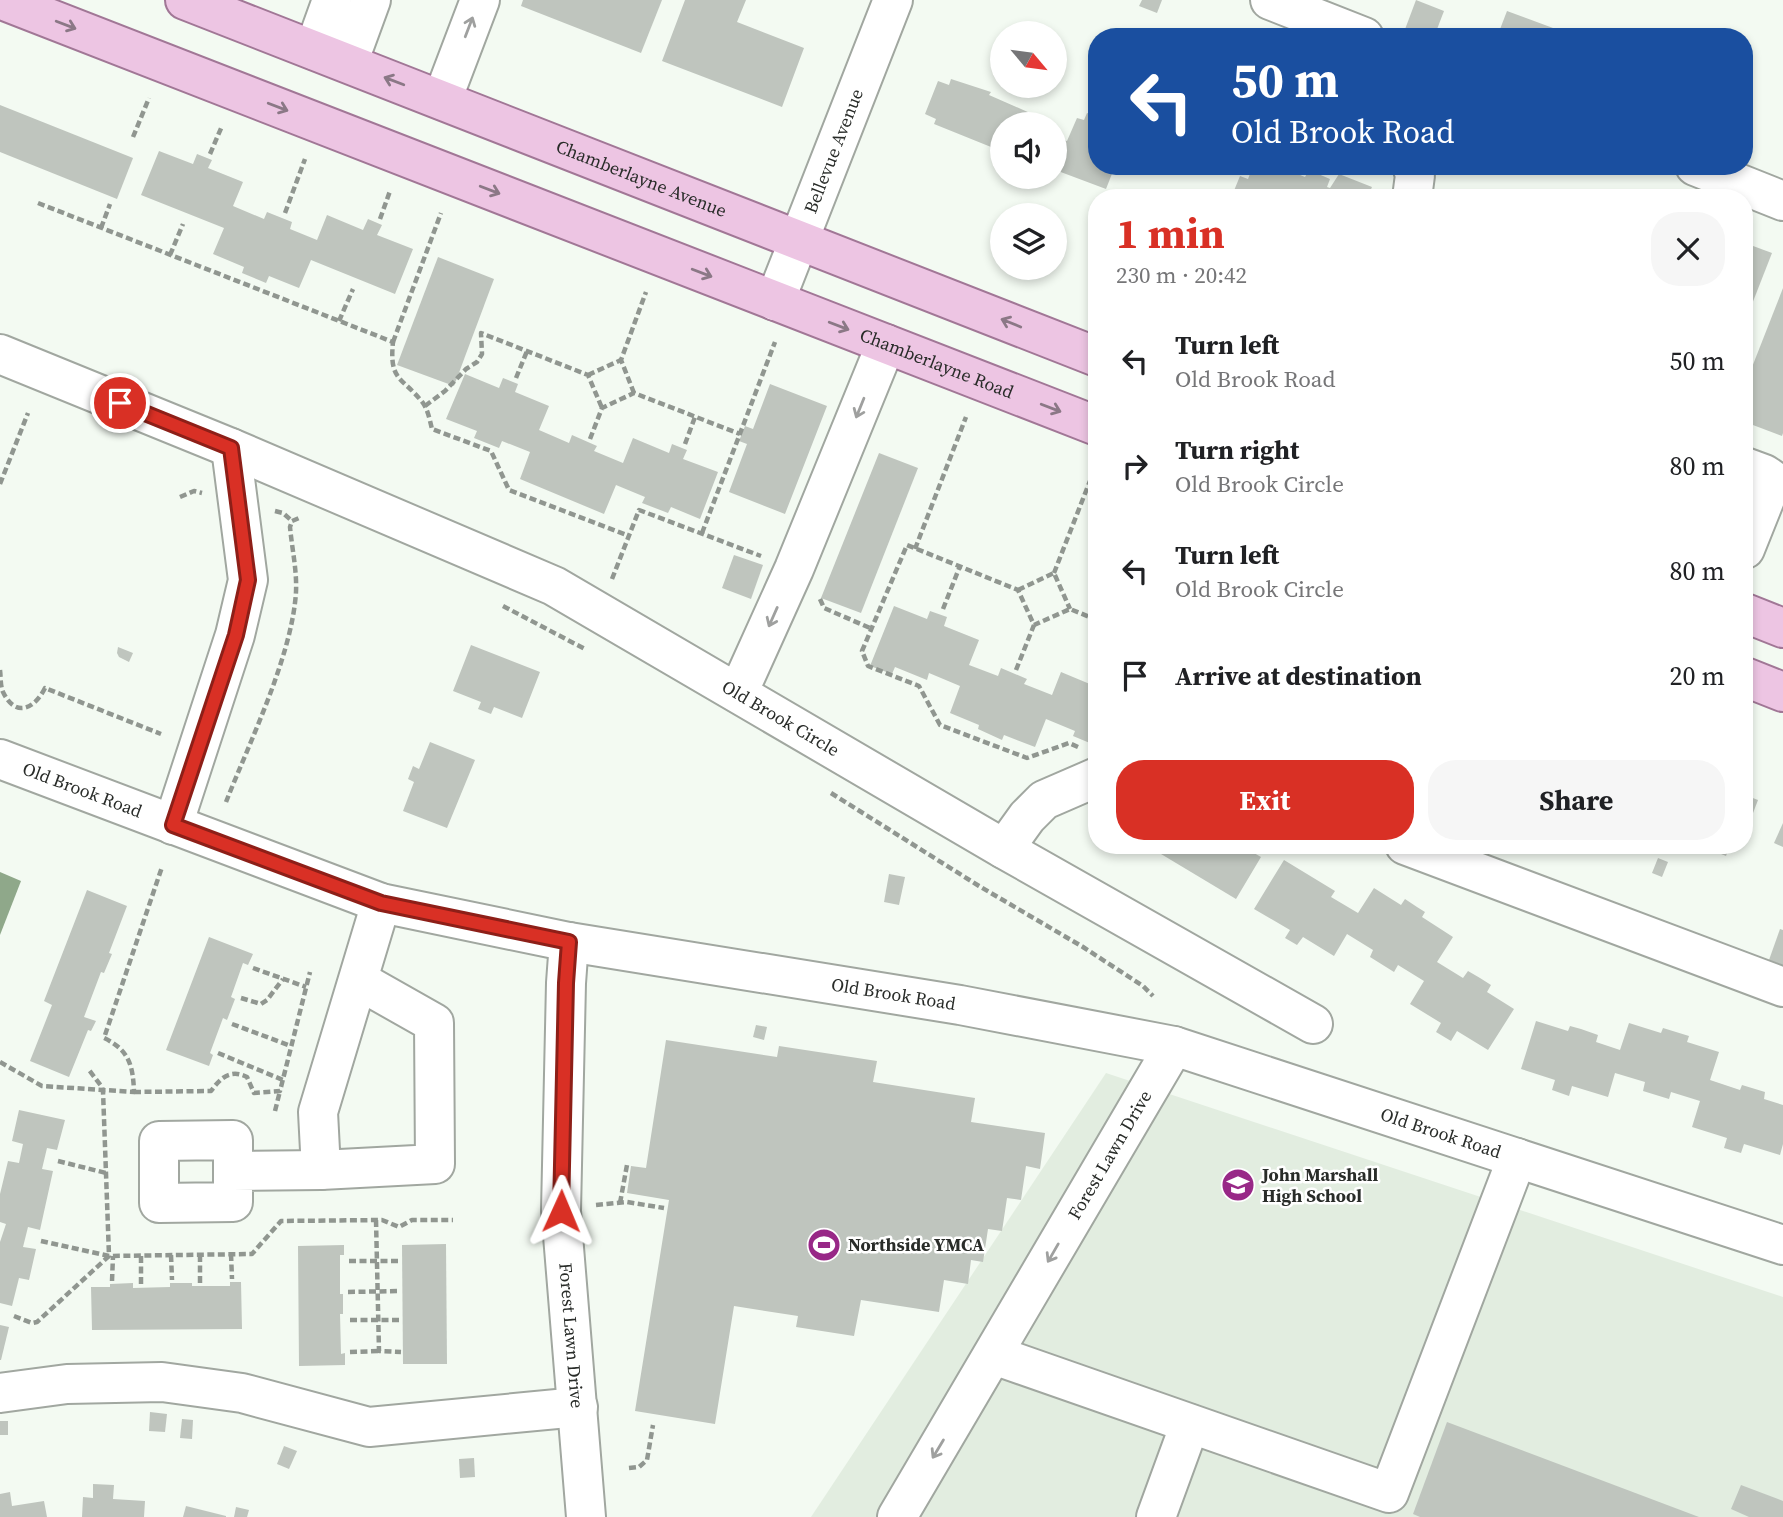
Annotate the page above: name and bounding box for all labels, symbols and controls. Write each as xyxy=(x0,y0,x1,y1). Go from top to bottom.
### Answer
one-way arrow xyxy=(464,17,477,38)
one-way arrow xyxy=(54,19,76,32)
north arrow xyxy=(990,21,1068,98)
map controls xyxy=(990,21,1067,280)
text: 50 m xyxy=(1231,46,1339,113)
icon: left xyxy=(1116,56,1207,147)
one-way arrow xyxy=(383,74,405,87)
street label: Bellevue Avenue xyxy=(798,85,869,217)
one-way arrow xyxy=(266,102,288,115)
text: Old Brook Road xyxy=(1231,110,1454,154)
button: sound xyxy=(990,112,1067,189)
street label: Chamberlayne Avenue xyxy=(552,133,730,223)
one-way arrow xyxy=(478,185,500,197)
button: layers xyxy=(990,203,1067,280)
text: 1 min xyxy=(1116,204,1225,262)
button: close xyxy=(1651,212,1725,286)
text: 230 m · 20:42 xyxy=(1116,259,1247,291)
one-way arrow xyxy=(690,267,712,280)
one-way arrow xyxy=(1001,315,1022,328)
one-way arrow xyxy=(828,321,849,333)
street label: Chamberlayne Road xyxy=(856,322,1017,404)
text: Turn left xyxy=(1175,327,1279,363)
icon: left xyxy=(1116,342,1154,380)
text: 50 m xyxy=(1670,343,1725,379)
text: Old Brook Road xyxy=(1175,363,1336,395)
pin xyxy=(90,373,150,433)
icon: arrive xyxy=(101,384,139,422)
one-way arrow xyxy=(853,396,866,418)
one-way arrow xyxy=(1040,403,1061,416)
text: Turn right xyxy=(1175,432,1299,468)
icon: right xyxy=(1116,447,1154,485)
text: 80 m xyxy=(1670,448,1725,484)
text: Old Brook Circle xyxy=(1175,468,1344,500)
text: Turn left xyxy=(1175,537,1279,573)
icon: left xyxy=(1116,552,1154,590)
text: 80 m xyxy=(1670,553,1725,589)
text: Old Brook Circle xyxy=(1175,573,1344,605)
one-way arrow xyxy=(766,606,779,628)
icon: arrive xyxy=(1116,657,1154,695)
text: Arrive at destination xyxy=(1175,658,1422,694)
text: 20 m xyxy=(1670,658,1725,694)
street label: Old Brook Circle xyxy=(717,674,844,762)
street label: Old Brook Road xyxy=(19,756,146,824)
button: Exit xyxy=(1116,760,1414,840)
button: Share xyxy=(1428,760,1725,840)
street label: Old Brook Road xyxy=(830,971,958,1016)
street label: Forest Lawn Drive xyxy=(1062,1085,1157,1224)
street label: Old Brook Road xyxy=(1377,1101,1505,1164)
place label: John Marshall High School xyxy=(1261,1162,1379,1208)
school or university icon: John Marshall High School xyxy=(1219,1166,1257,1204)
position arrow xyxy=(524,1174,598,1248)
sports icon: Northside YMCA xyxy=(805,1226,843,1264)
place label: Northside YMCA xyxy=(848,1232,984,1257)
one-way arrow xyxy=(1046,1243,1060,1263)
street label: Forest Lawn Drive xyxy=(553,1262,590,1409)
one-way arrow xyxy=(930,1439,944,1459)

